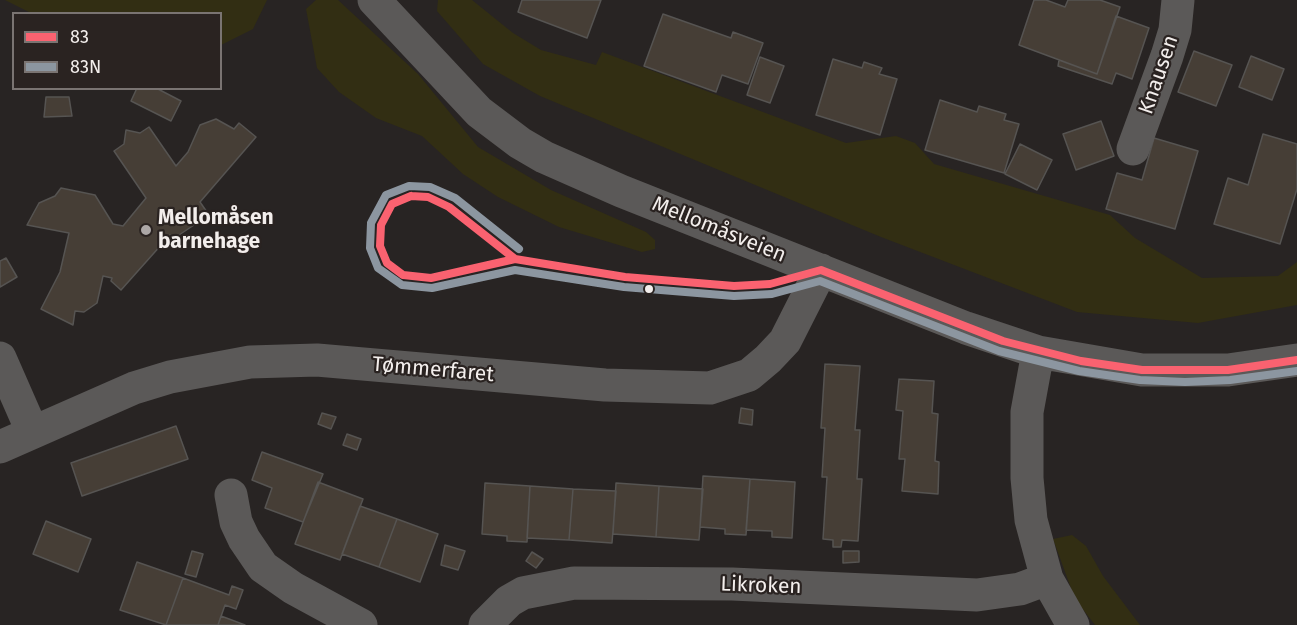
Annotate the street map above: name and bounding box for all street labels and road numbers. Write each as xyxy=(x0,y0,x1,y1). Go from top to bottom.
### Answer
street label: Knausen xyxy=(1134,32,1184,118)
street label: Mellomåsveien xyxy=(648,192,790,268)
street label: Tømmerfaret xyxy=(371,352,495,388)
street label: Likroken xyxy=(720,572,802,600)

